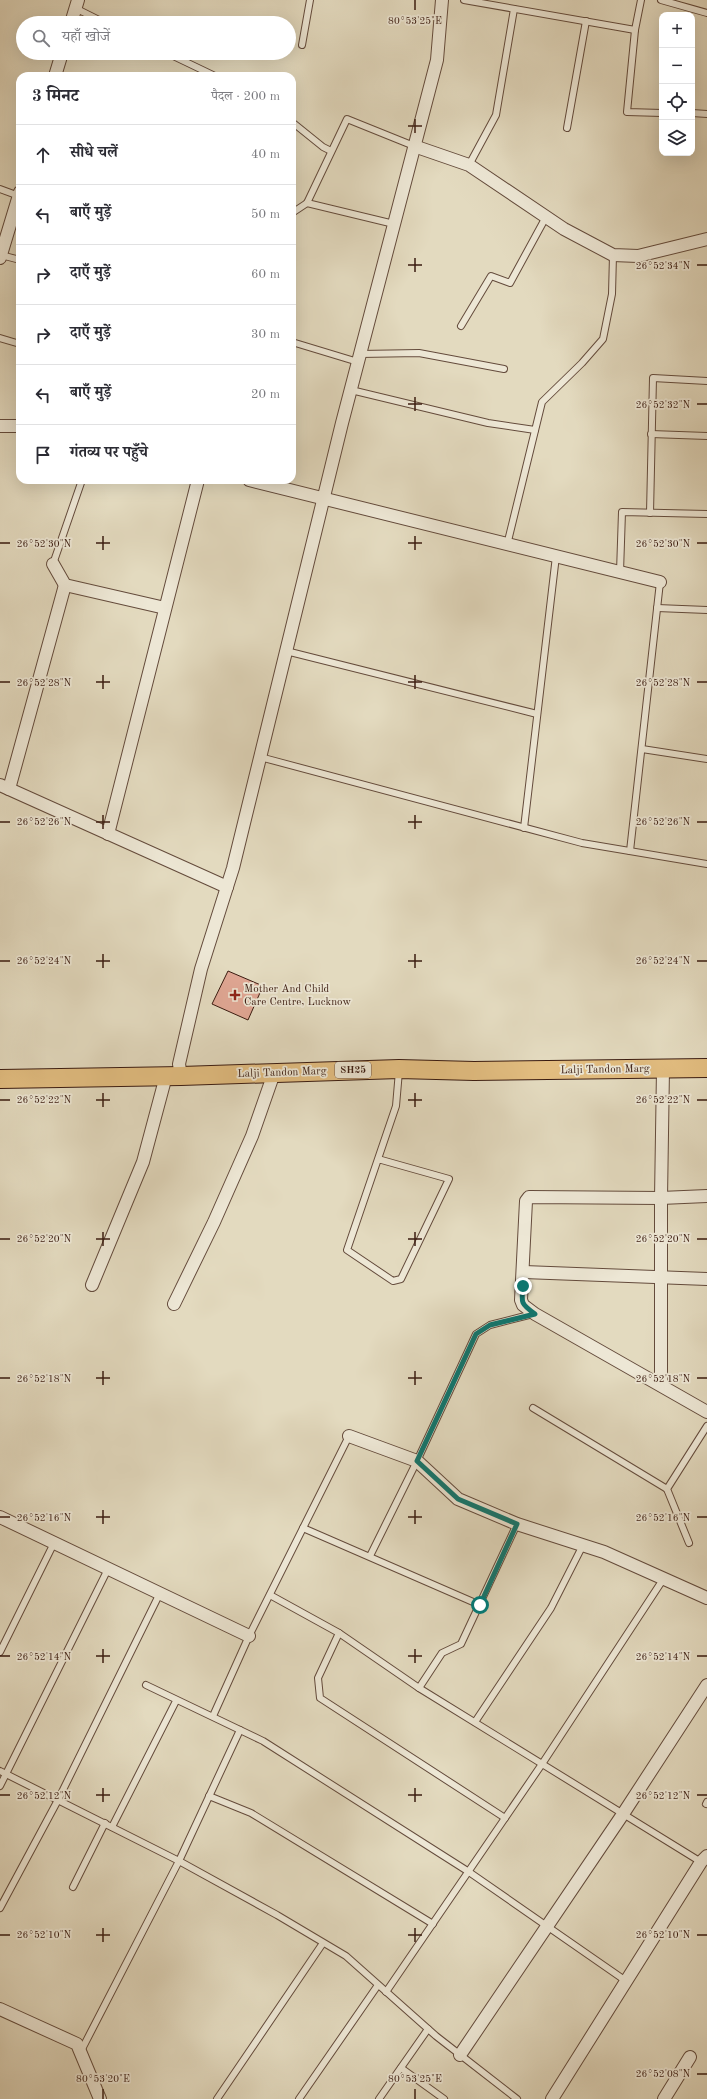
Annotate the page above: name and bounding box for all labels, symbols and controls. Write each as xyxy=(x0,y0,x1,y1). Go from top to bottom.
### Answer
map controls xyxy=(659,12,695,156)
button: + xyxy=(659,12,695,48)
search box xyxy=(16,16,296,60)
text: 80°53'25"E xyxy=(388,16,442,26)
icon: search xyxy=(30,27,52,49)
text: यहाँ खोजें xyxy=(62,30,110,45)
button: − xyxy=(659,48,695,84)
button: locate xyxy=(659,84,695,120)
text: 3 मिनट xyxy=(32,88,79,105)
text: पैदल · 200 m xyxy=(211,90,280,103)
button: layers xyxy=(659,120,695,156)
icon: ahead xyxy=(32,144,54,166)
text: सीधे चलें xyxy=(70,146,118,161)
text: 40 m xyxy=(251,148,280,161)
icon: left xyxy=(32,204,54,226)
text: बाएँ मुड़ें xyxy=(70,206,111,221)
text: 50 m xyxy=(251,208,280,221)
text: 26°52'34"N xyxy=(636,261,691,271)
icon: right xyxy=(32,264,54,286)
text: दाएँ मुड़ें xyxy=(70,266,111,281)
text: 60 m xyxy=(251,268,280,281)
icon: right xyxy=(32,324,54,346)
text: दाएँ मुड़ें xyxy=(70,326,111,341)
text: 30 m xyxy=(251,328,280,341)
icon: left xyxy=(32,384,54,406)
text: बाएँ मुड़ें xyxy=(70,386,111,401)
text: 20 m xyxy=(251,388,280,401)
text: 26°52'32"N xyxy=(636,400,691,410)
icon: arrive xyxy=(32,444,54,466)
text: गंतव्य पर पहुँचे xyxy=(70,446,148,461)
text: 26°52'30"N xyxy=(17,539,72,549)
text: 26°52'30"N xyxy=(636,539,691,549)
text: 26°52'28"N xyxy=(17,678,72,688)
text: 26°52'28"N xyxy=(636,678,691,688)
text: 26°52'26"N xyxy=(17,817,72,827)
text: 26°52'26"N xyxy=(636,817,691,827)
text: 26°52'24"N xyxy=(17,956,72,966)
text: 26°52'24"N xyxy=(636,956,691,966)
place label: Mother And Child Care Centre, Lucknow xyxy=(244,984,351,1008)
marker: Mother And Child Care Centre, Lucknow xyxy=(229,989,241,1001)
road number: SH25 xyxy=(335,1062,371,1078)
street label: Lalji Tandon Marg xyxy=(560,1064,650,1076)
street label: Lalji Tandon Marg xyxy=(237,1066,327,1080)
text: 26°52'22"N xyxy=(17,1095,72,1105)
text: 26°52'22"N xyxy=(636,1095,691,1105)
text: 26°52'20"N xyxy=(17,1234,72,1244)
text: 26°52'20"N xyxy=(636,1234,691,1244)
route end xyxy=(514,1277,532,1295)
text: 26°52'18"N xyxy=(17,1374,72,1384)
text: 26°52'18"N xyxy=(636,1374,691,1384)
text: 26°52'16"N xyxy=(17,1513,72,1523)
text: 26°52'16"N xyxy=(636,1513,691,1523)
route start xyxy=(471,1596,489,1614)
text: 26°52'14"N xyxy=(17,1652,72,1662)
text: 26°52'14"N xyxy=(636,1652,691,1662)
text: 26°52'12"N xyxy=(17,1791,72,1801)
text: 26°52'12"N xyxy=(636,1791,691,1801)
text: 26°52'10"N xyxy=(17,1930,72,1940)
text: 26°52'10"N xyxy=(636,1930,691,1940)
text: 26°52'08"N xyxy=(636,2069,691,2079)
text: 80°53'20"E xyxy=(76,2074,130,2084)
text: 80°53'25"E xyxy=(388,2074,442,2084)

